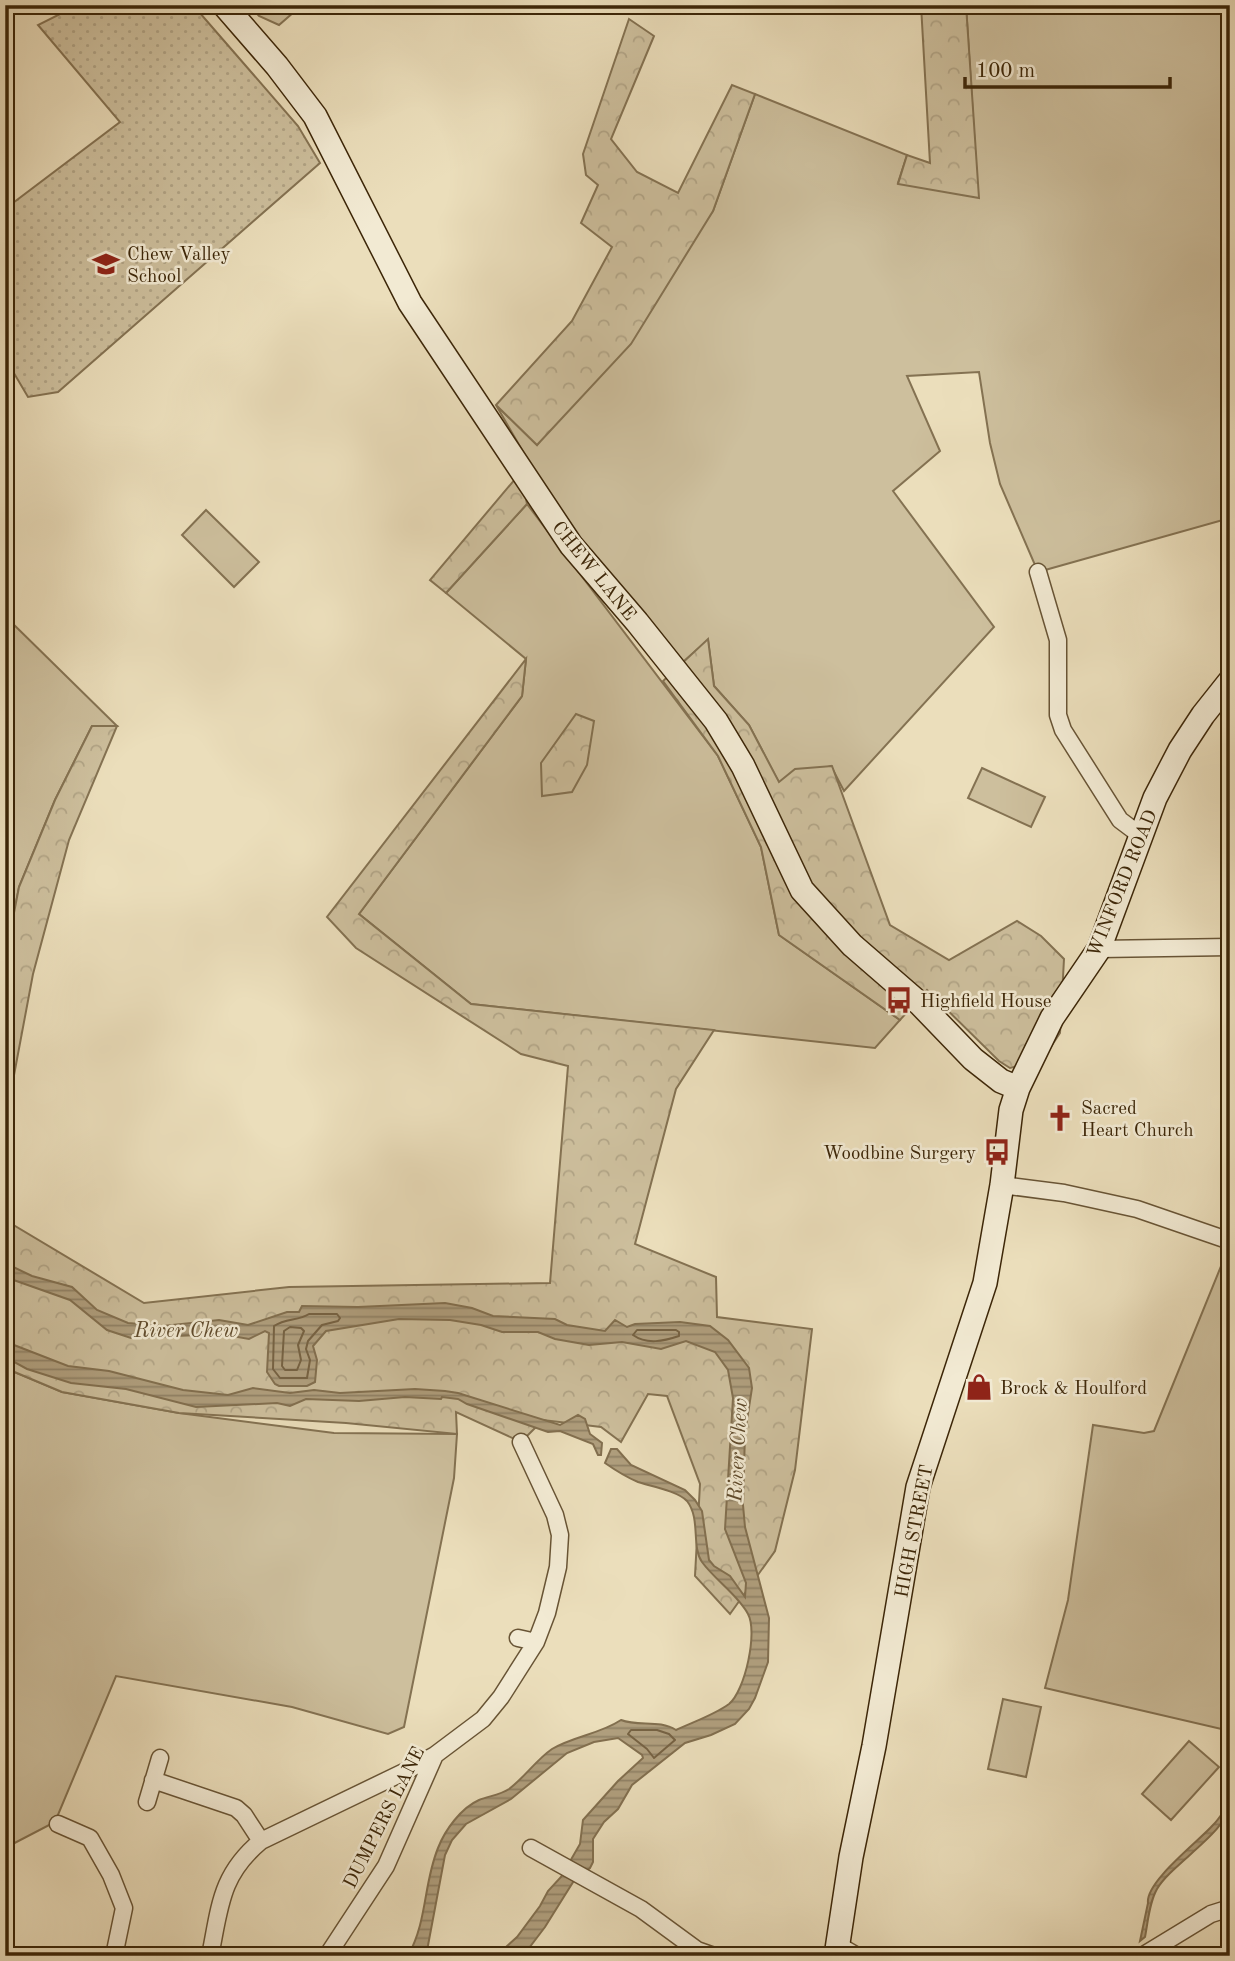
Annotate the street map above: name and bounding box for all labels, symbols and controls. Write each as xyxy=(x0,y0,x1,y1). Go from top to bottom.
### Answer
scale bar xyxy=(965,46,1170,90)
text: 100 m xyxy=(976,61,1035,82)
place label: Chew Valley School xyxy=(127,246,230,287)
school or university icon: Chew Valley School xyxy=(91,249,121,279)
street label: CHEW LANE xyxy=(547,518,639,625)
street label: WINFORD ROAD xyxy=(1085,807,1162,960)
bus stop icon: Highfield House xyxy=(884,985,914,1015)
place label: Highfield House xyxy=(920,993,1051,1012)
place label: Sacred Heart Church xyxy=(1081,1100,1193,1141)
church icon: Sacred Heart Church xyxy=(1045,1103,1075,1133)
bus stop icon: Woodbine Surgery xyxy=(982,1137,1012,1167)
place label: Woodbine Surgery xyxy=(823,1145,976,1164)
water label: River Chew xyxy=(133,1321,238,1342)
shop icon: Brock & Houlford xyxy=(964,1372,994,1402)
place label: Brock & Houlford xyxy=(1000,1380,1147,1399)
water label: River Chew xyxy=(725,1398,752,1504)
street label: HIGH STREET xyxy=(893,1463,938,1600)
street label: DUMPERS LANE xyxy=(341,1744,429,1892)

